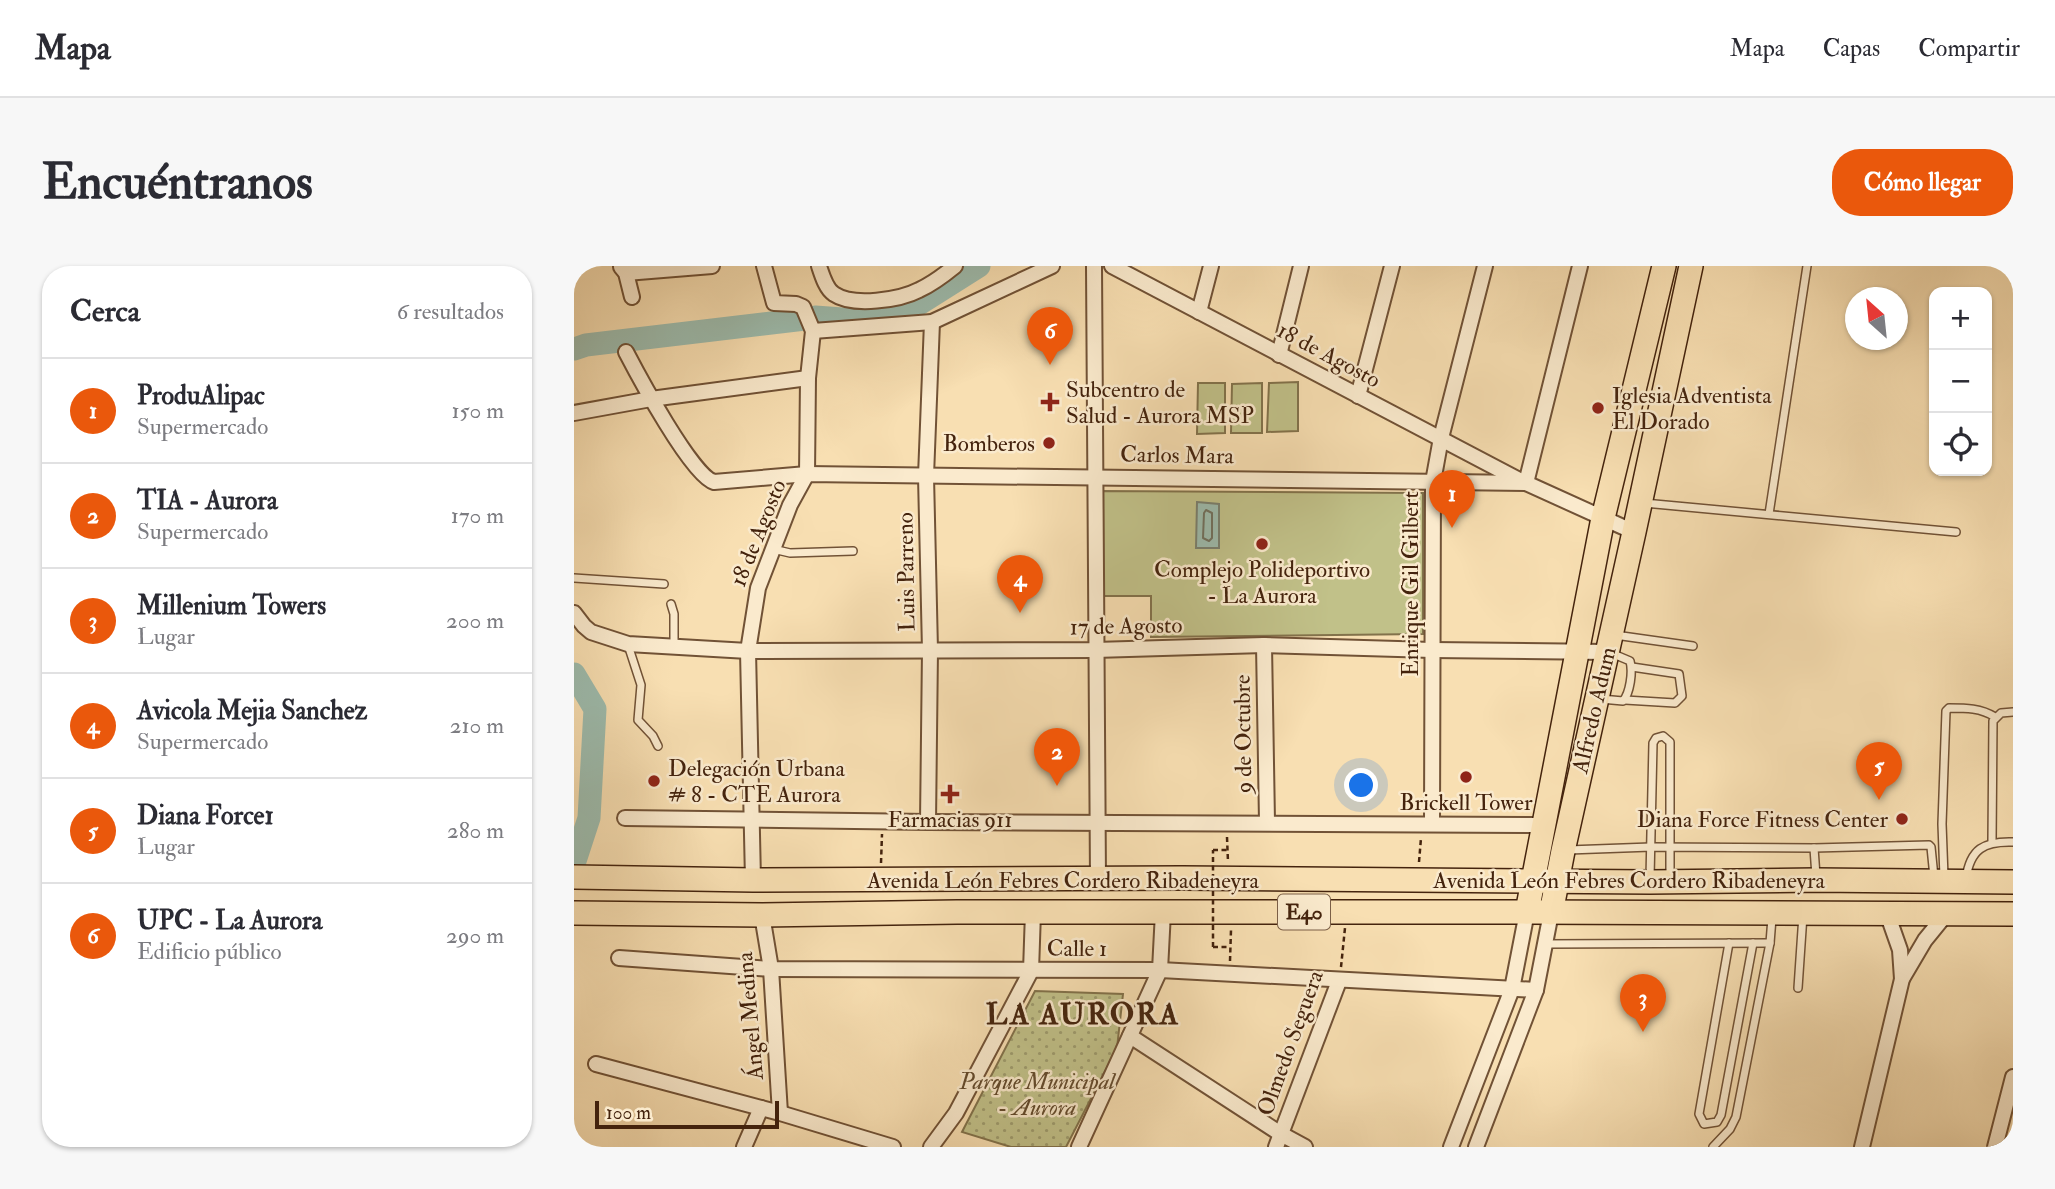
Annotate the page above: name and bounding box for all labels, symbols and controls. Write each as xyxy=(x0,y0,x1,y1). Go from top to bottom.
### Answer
text: Mapa xyxy=(35,28,111,69)
text: Mapa xyxy=(1730,33,1785,64)
text: Capas xyxy=(1823,33,1880,64)
text: Compartir xyxy=(1918,33,2020,64)
button: Cómo llegar xyxy=(1832,149,2013,216)
text: Encuéntranos xyxy=(42,152,313,213)
north arrow xyxy=(1845,287,1908,350)
map controls xyxy=(1929,287,1992,476)
button: + xyxy=(1929,287,1992,350)
text: Cerca xyxy=(70,293,140,330)
text: 6 resultados xyxy=(397,297,504,326)
pin: 6 xyxy=(1027,307,1073,365)
street label: 18 de Agosto xyxy=(1272,316,1386,394)
button: − xyxy=(1929,350,1992,413)
place label: Subcentro de Salud - Aurora MSP xyxy=(1066,375,1254,430)
text: ProduAlipac xyxy=(137,380,265,412)
place label: Iglesia Adventista El Dorado xyxy=(1612,381,1772,436)
marker: Subcentro de Salud - Aurora MSP xyxy=(1040,392,1060,412)
text: 1 xyxy=(89,396,97,425)
text: 150 m xyxy=(451,396,504,425)
marker: Iglesia Adventista El Dorado xyxy=(1590,400,1606,416)
text: Supermercado xyxy=(137,412,268,441)
button: locate xyxy=(1929,413,1992,476)
place label: Bomberos xyxy=(943,429,1035,458)
marker: Bomberos xyxy=(1041,435,1057,451)
street label: Carlos Mara xyxy=(1120,440,1235,471)
pin: 1 xyxy=(1429,470,1475,528)
street label: 18 de Agosto xyxy=(723,475,793,591)
text: TIA - Aurora xyxy=(137,485,278,517)
street label: Enrique Gil Gilbert xyxy=(1396,491,1425,677)
text: 2 xyxy=(87,501,99,530)
text: 170 m xyxy=(451,501,504,530)
street label: Luis Parreno xyxy=(890,512,922,632)
text: Supermercado xyxy=(137,517,268,546)
marker: Complejo Polideportivo - La Aurora xyxy=(1254,536,1270,552)
pin: 4 xyxy=(997,555,1043,613)
place label: Complejo Polideportivo - La Aurora xyxy=(1154,555,1370,610)
text: Millenium Towers xyxy=(137,590,326,622)
text: 3 xyxy=(89,606,97,635)
text: 200 m xyxy=(446,606,504,635)
street label: 17 de Agosto xyxy=(1069,611,1183,641)
text: Lugar xyxy=(137,622,195,651)
street label: Alfredo Adum xyxy=(1565,644,1623,777)
street label: 9 de Octubre xyxy=(1227,674,1259,796)
text: Avicola Mejia Sanchez xyxy=(137,695,367,727)
text: 4 xyxy=(87,711,99,740)
text: 210 m xyxy=(450,711,504,740)
text: Supermercado xyxy=(137,727,268,756)
pin: 2 xyxy=(1034,728,1080,786)
pin: 5 xyxy=(1856,742,1902,800)
place label: Delegación Urbana # 8 - CTE Aurora xyxy=(668,754,845,809)
your location xyxy=(1344,768,1378,802)
marker: Brickell Tower xyxy=(1458,769,1474,785)
marker: Delegación Urbana # 8 - CTE Aurora xyxy=(646,773,662,789)
marker: Farmacias 911 xyxy=(942,786,958,802)
place label: Brickell Tower xyxy=(1400,788,1533,817)
text: Diana Force1 xyxy=(137,800,274,832)
place label: Farmacias 911 xyxy=(888,805,1012,834)
place label: Diana Force Fitness Center xyxy=(1637,805,1888,834)
marker: Diana Force Fitness Center xyxy=(1894,811,1910,827)
text: 5 xyxy=(88,816,98,845)
text: 280 m xyxy=(447,816,504,845)
text: Lugar xyxy=(137,832,195,861)
street label: Avenida León Febres Cordero Ribadeneyra xyxy=(866,866,1259,895)
street label: Avenida León Febres Cordero Ribadeneyra xyxy=(1432,866,1825,895)
road number: E40 xyxy=(1278,894,1330,930)
text: UPC - La Aurora xyxy=(137,905,322,937)
text: 6 xyxy=(87,921,99,950)
text: 290 m xyxy=(446,921,504,950)
street label: Calle 1 xyxy=(1047,934,1107,963)
text: Edificio público xyxy=(137,937,282,966)
street label: Ángel Medina xyxy=(730,950,770,1082)
street label: Olmedo Seguera xyxy=(1250,966,1330,1120)
pin: 3 xyxy=(1620,974,1666,1032)
district label: LA AURORA xyxy=(986,996,1180,1033)
park label: Parque Municipal - Aurora xyxy=(958,1067,1116,1122)
scale bar xyxy=(595,1098,779,1130)
text: 100 m xyxy=(606,1101,651,1125)

